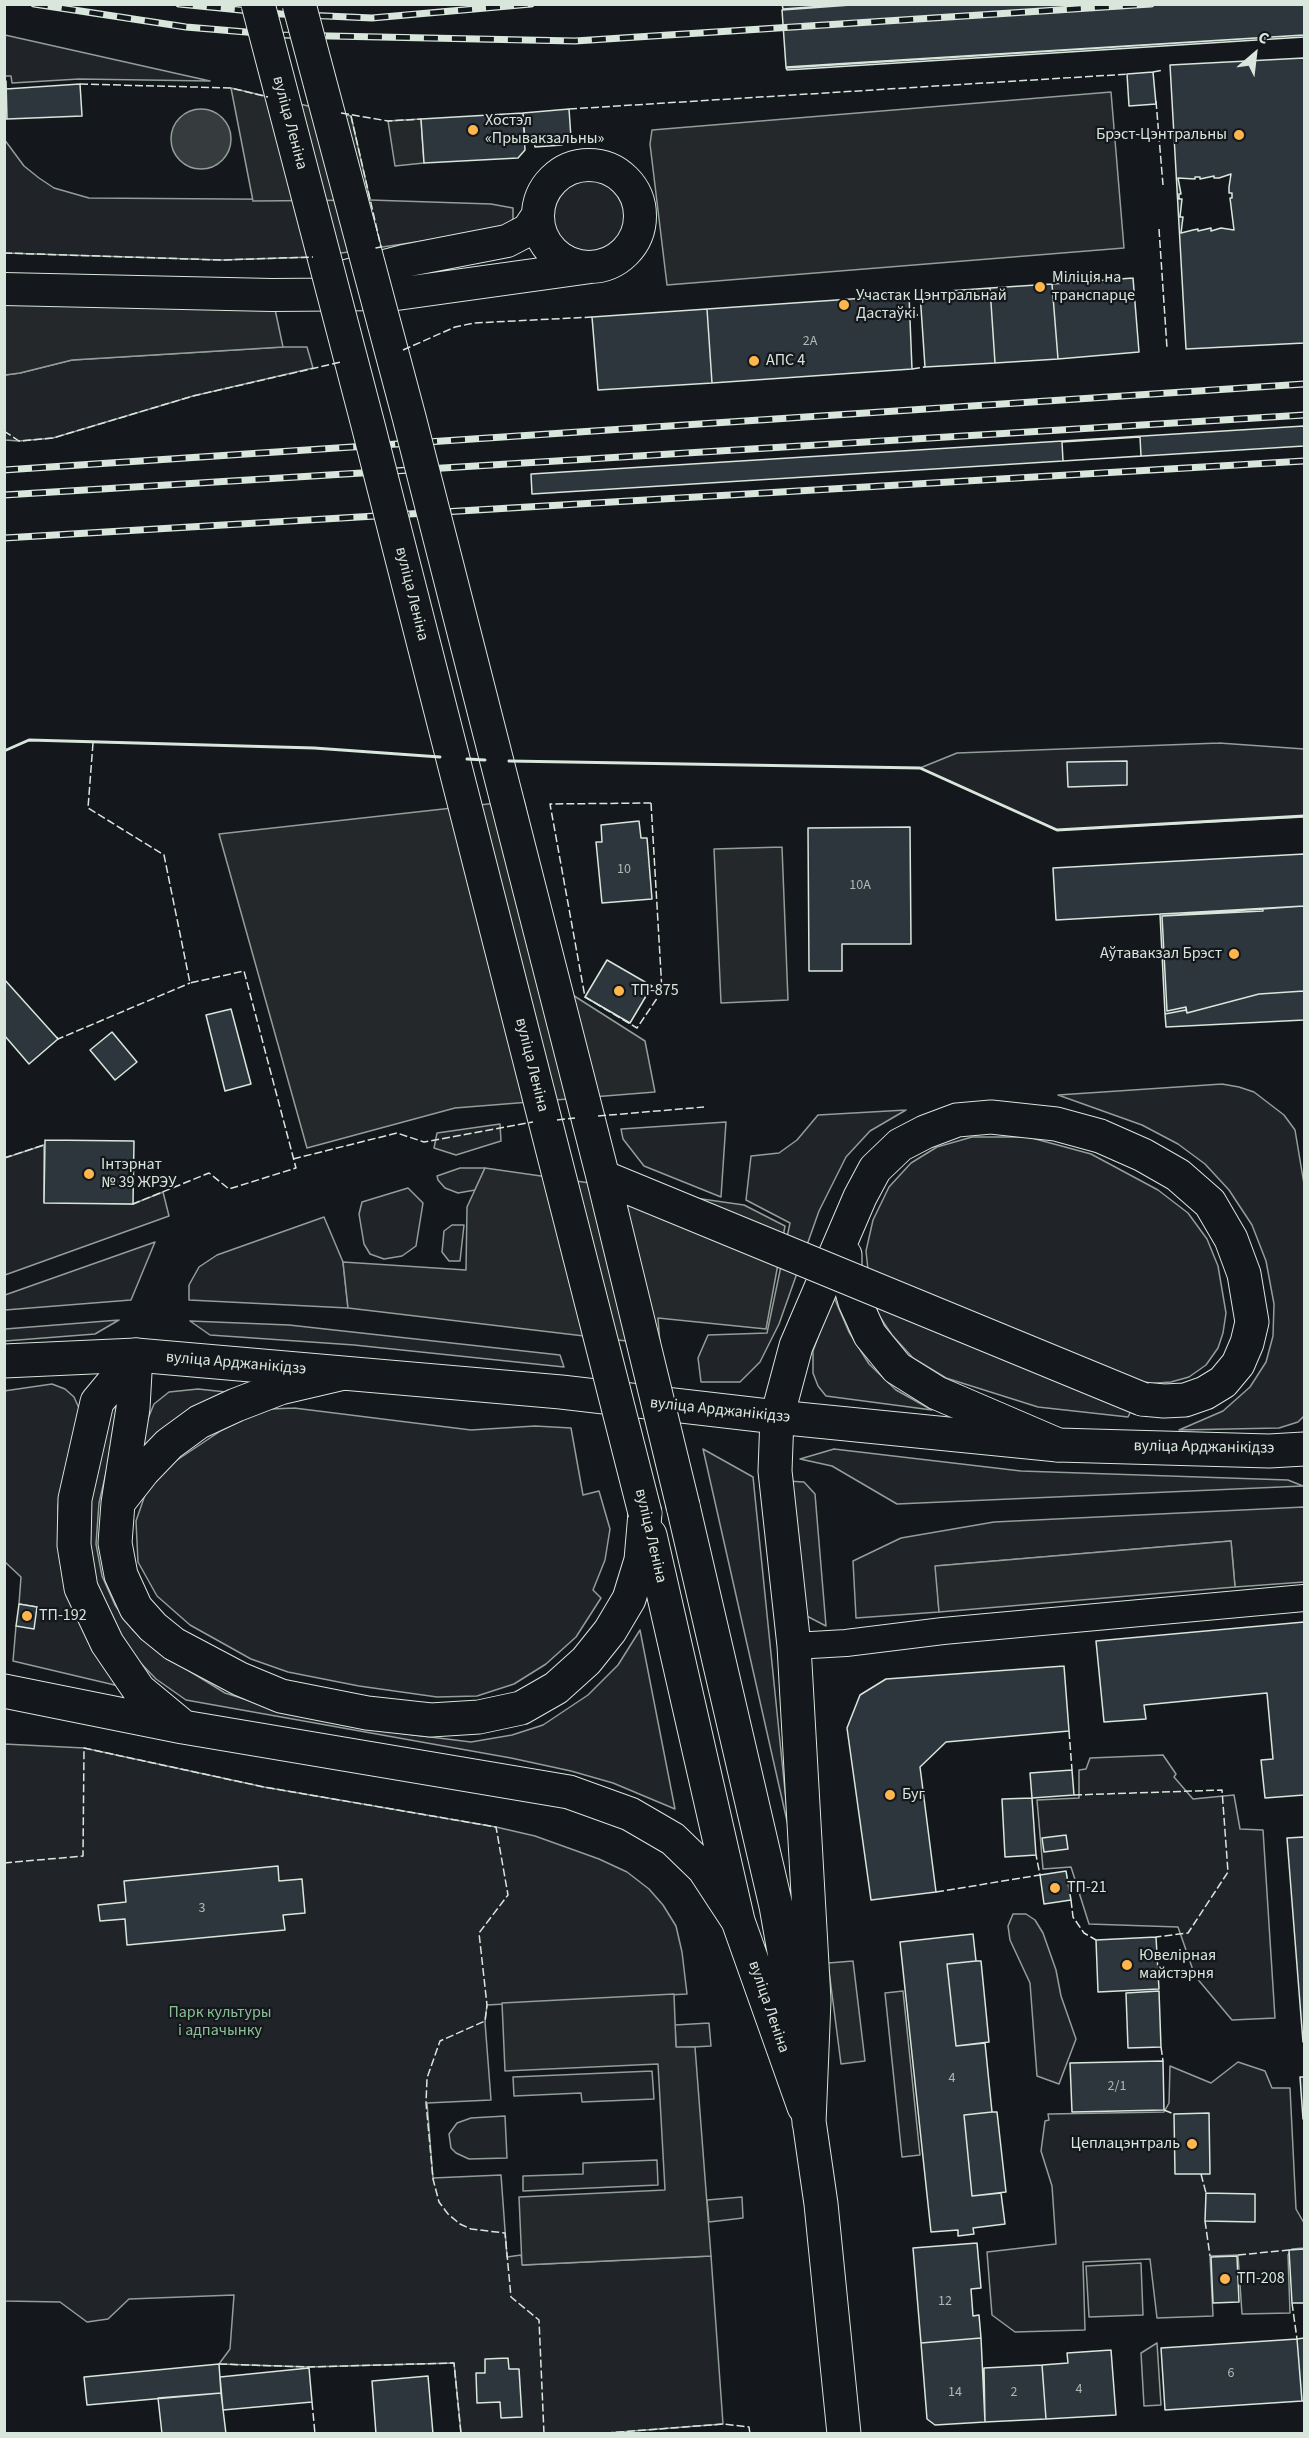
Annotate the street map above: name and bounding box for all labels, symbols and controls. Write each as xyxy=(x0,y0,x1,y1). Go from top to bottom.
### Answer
north arrow xyxy=(1225,24,1285,84)
text: С xyxy=(1254,26,1273,50)
street label: вуліца Леніна xyxy=(267,74,311,172)
place label: Хостэл «Прывакзальны» xyxy=(485,111,604,149)
marker: Хостэл «Прывакзальны» xyxy=(466,123,480,137)
place label: Брэст-Цэнтральны xyxy=(1096,125,1227,145)
marker: Брэст-Цэнтральны xyxy=(1232,128,1246,142)
place label: Міліція на транспарце xyxy=(1052,268,1135,306)
marker: Міліція на транспарце xyxy=(1033,280,1047,294)
place label: Участак Цэнтральнай Дастаўкі xyxy=(856,286,1007,324)
marker: Участак Цэнтральнай Дастаўкі xyxy=(837,298,851,312)
house number: 2А xyxy=(803,334,817,350)
place label: АПС 4 xyxy=(766,351,805,371)
marker: АПС 4 xyxy=(747,354,761,368)
street label: вуліца Леніна xyxy=(390,545,432,643)
house number: 10 xyxy=(617,862,631,878)
house number: 10А xyxy=(849,878,871,894)
place label: Аўтавакзал Брэст xyxy=(1100,944,1222,964)
marker: Аўтавакзал Брэст xyxy=(1227,947,1241,961)
place label: ТП-875 xyxy=(631,981,679,1001)
marker: ТП-875 xyxy=(612,984,626,998)
street label: вуліца Леніна xyxy=(510,1016,552,1114)
place label: Інтэрнат № 39 ЖРЭУ xyxy=(101,1155,176,1193)
marker: Інтэрнат № 39 ЖРЭУ xyxy=(82,1167,96,1181)
street label: вуліца Арджанікідзэ xyxy=(165,1348,307,1380)
street label: вуліца Арджанікідзэ xyxy=(649,1394,791,1428)
street label: вуліца Арджанікідзэ xyxy=(1133,1437,1275,1459)
street label: вуліца Леніна xyxy=(630,1487,670,1585)
place label: ТП-192 xyxy=(39,1606,87,1626)
marker: ТП-192 xyxy=(20,1609,34,1623)
place label: Буг xyxy=(902,1785,925,1805)
marker: Буг xyxy=(883,1788,897,1802)
place label: ТП-21 xyxy=(1067,1878,1107,1898)
marker: ТП-21 xyxy=(1048,1881,1062,1895)
house number: 3 xyxy=(199,1901,205,1917)
place label: Ювелірная майстэрня xyxy=(1139,1946,1216,1984)
street label: вуліца Леніна xyxy=(743,1958,793,2056)
marker: Ювелірная майстэрня xyxy=(1120,1958,1134,1972)
park label: Парк культуры і адпачынку xyxy=(168,2003,272,2041)
house number: 4 xyxy=(949,2071,955,2087)
house number: 2/1 xyxy=(1108,2079,1126,2095)
place label: Цеплацэнтраль xyxy=(1071,2134,1180,2154)
marker: Цеплацэнтраль xyxy=(1185,2137,1199,2151)
place label: ТП-208 xyxy=(1237,2269,1285,2289)
marker: ТП-208 xyxy=(1218,2272,1232,2286)
house number: 12 xyxy=(938,2294,952,2310)
house number: 6 xyxy=(1228,2366,1234,2382)
house number: 4 xyxy=(1076,2382,1082,2398)
house number: 14 xyxy=(948,2385,962,2401)
house number: 2 xyxy=(1011,2385,1017,2401)

